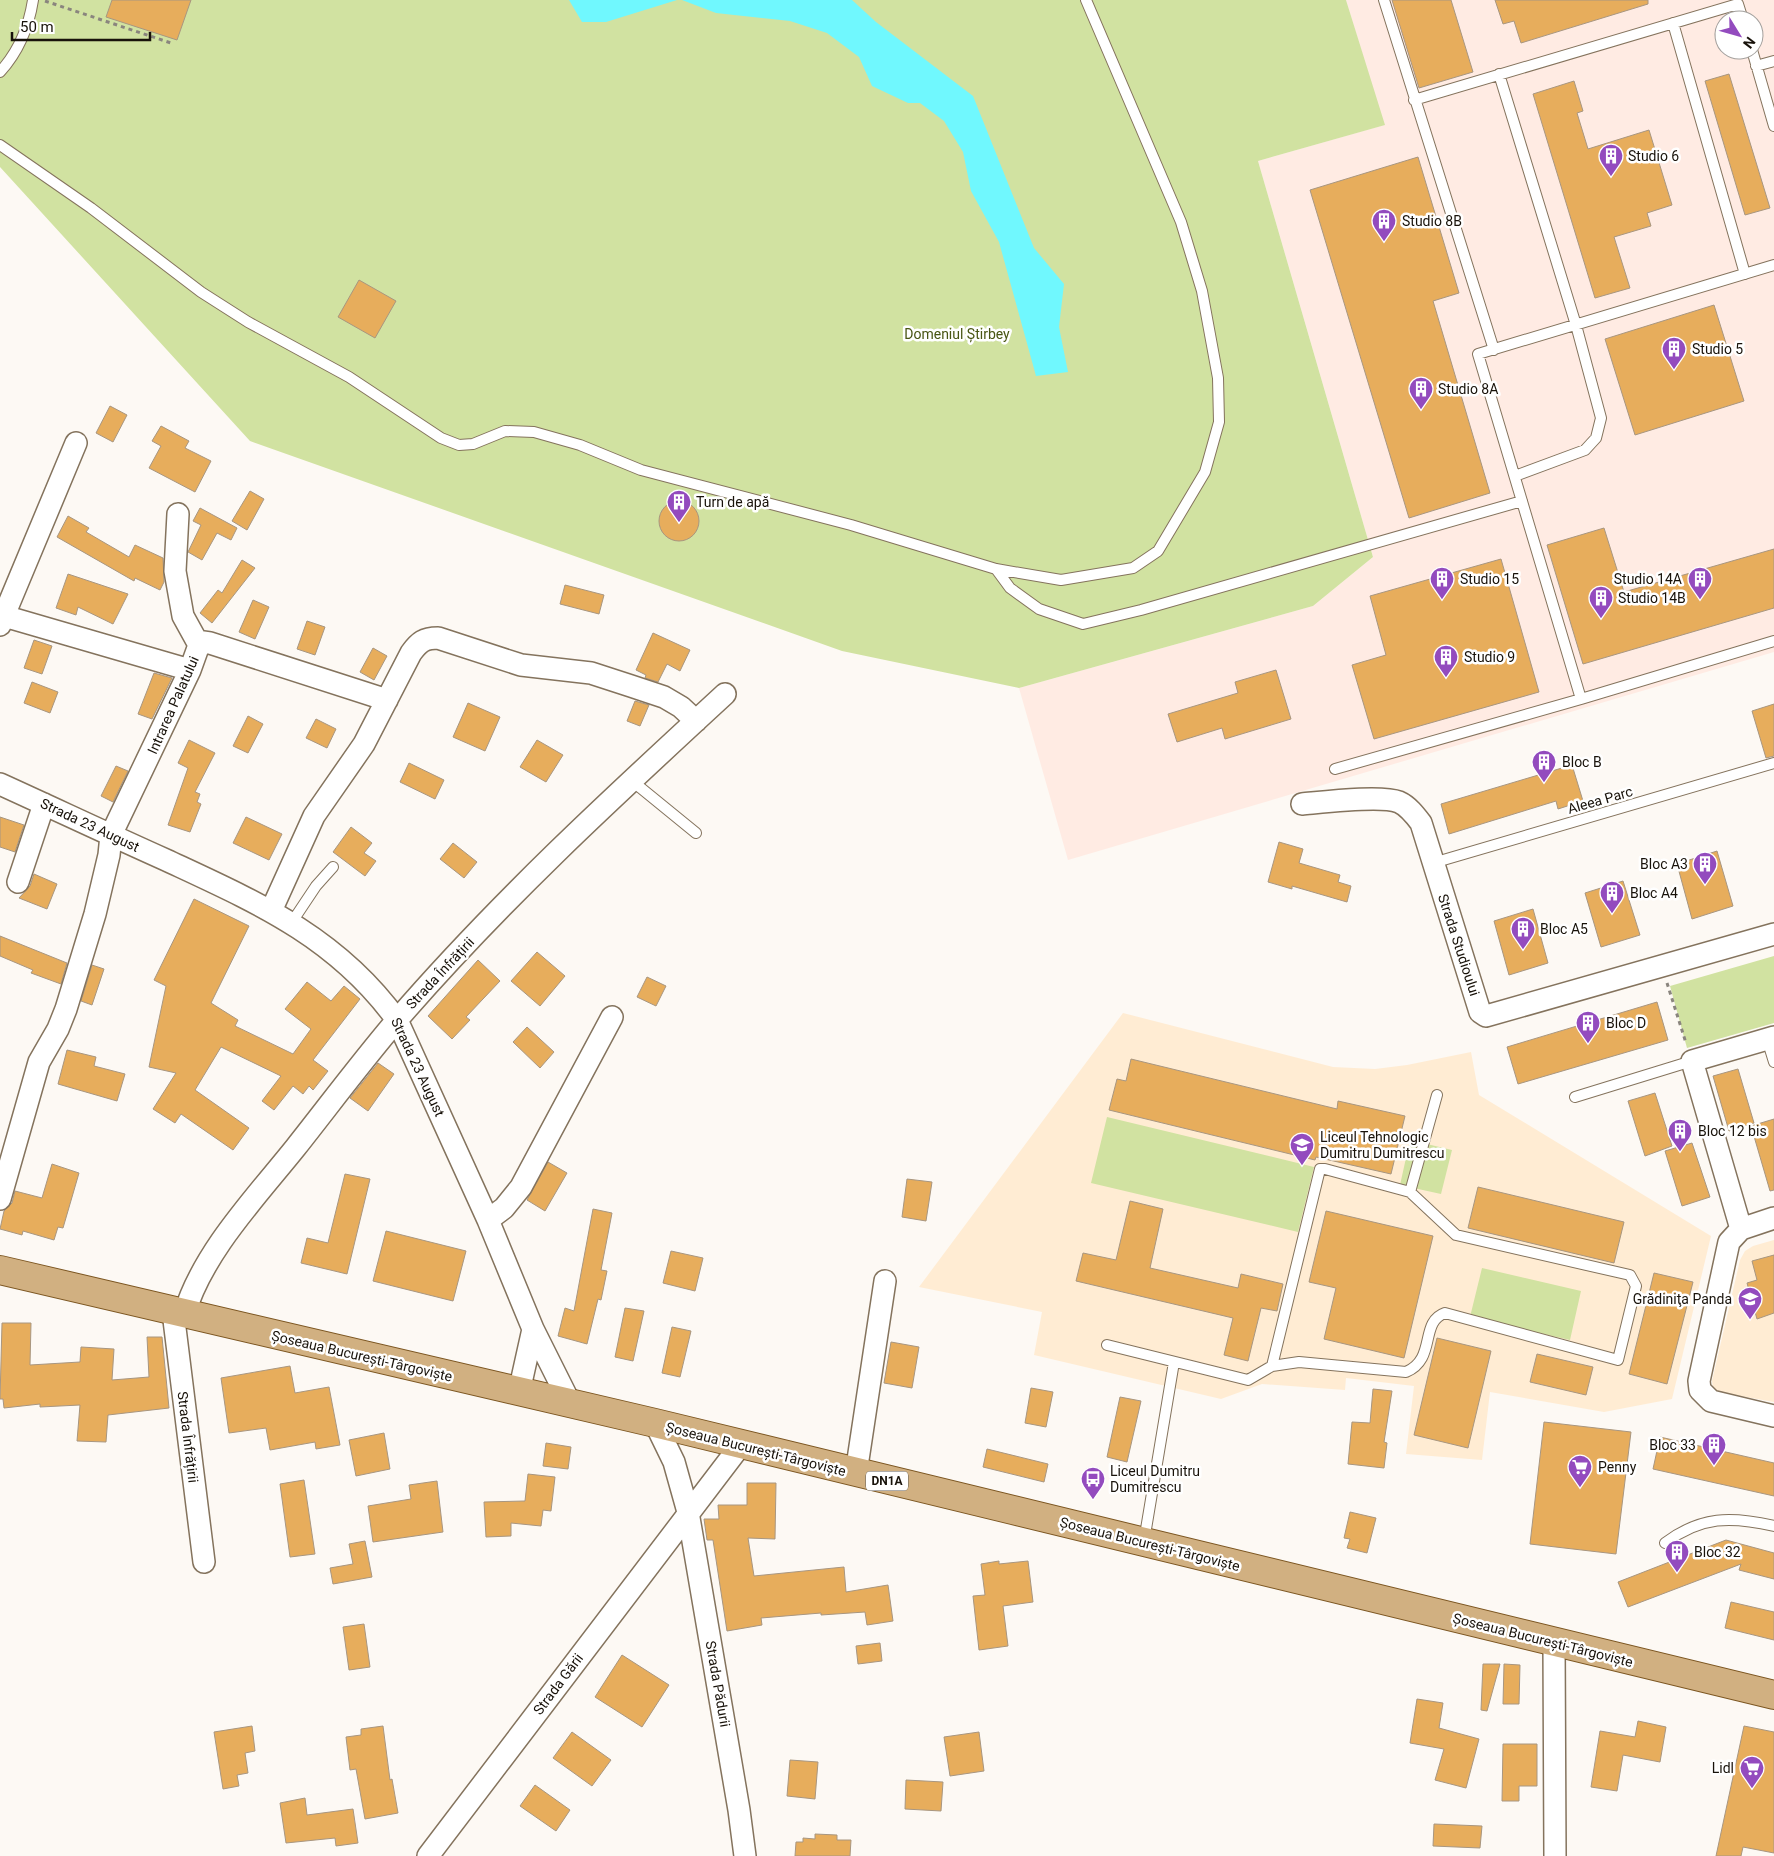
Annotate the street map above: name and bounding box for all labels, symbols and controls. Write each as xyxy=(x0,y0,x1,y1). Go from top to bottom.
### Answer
scale bar xyxy=(12,10,150,42)
north arrow xyxy=(1714,10,1764,60)
text: 50 m xyxy=(20,18,54,36)
text: N xyxy=(1740,34,1759,52)
building icon: Studio 6 xyxy=(1598,143,1624,177)
place label: Studio 6 xyxy=(1628,148,1679,164)
building icon: Studio 8B xyxy=(1371,208,1397,242)
place label: Studio 8B xyxy=(1402,213,1462,229)
park label: Domeniul Știrbey xyxy=(904,326,1010,343)
building icon: Studio 5 xyxy=(1661,336,1687,370)
place label: Studio 5 xyxy=(1692,341,1743,357)
building icon: Studio 8A xyxy=(1408,376,1434,410)
place label: Studio 8A xyxy=(1438,381,1498,397)
building icon: Turn de apă xyxy=(666,489,692,523)
place label: Turn de apă xyxy=(696,494,769,510)
building icon: Studio 15 xyxy=(1429,566,1455,600)
building icon: Studio 14A xyxy=(1687,566,1713,600)
place label: Studio 15 xyxy=(1460,571,1519,587)
place label: Studio 14A xyxy=(1614,571,1682,587)
building icon: Studio 14B xyxy=(1588,585,1614,619)
place label: Studio 14B xyxy=(1618,590,1686,606)
building icon: Studio 9 xyxy=(1433,644,1459,678)
place label: Studio 9 xyxy=(1464,649,1515,665)
street label: Intrarea Palatului xyxy=(144,654,202,756)
building icon: Bloc B xyxy=(1531,749,1557,783)
place label: Bloc B xyxy=(1562,754,1602,770)
street label: Aleea Parc xyxy=(1566,783,1634,817)
street label: Strada 23 August xyxy=(38,795,142,855)
building icon: Bloc A3 xyxy=(1692,851,1718,885)
place label: Bloc A3 xyxy=(1640,856,1688,872)
building icon: Bloc A4 xyxy=(1599,880,1625,914)
place label: Bloc A4 xyxy=(1630,885,1678,901)
street label: Strada Studioului xyxy=(1435,892,1483,998)
building icon: Bloc A5 xyxy=(1510,916,1536,950)
place label: Bloc A5 xyxy=(1540,921,1588,937)
street label: Strada Înfrățirii xyxy=(402,933,478,1013)
building icon: Bloc D xyxy=(1575,1010,1601,1044)
street label: Strada 23 August xyxy=(388,1015,448,1119)
place label: Bloc D xyxy=(1606,1015,1646,1031)
building icon: Bloc 12 bis xyxy=(1667,1118,1693,1152)
place label: Bloc 12 bis xyxy=(1698,1123,1767,1139)
place label: Liceul Tehnologic Dumitru Dumitrescu xyxy=(1320,1129,1445,1161)
school or university icon: Liceul Tehnologic Dumitru Dumitrescu xyxy=(1289,1132,1315,1166)
school or university icon: Grădiniţa Panda xyxy=(1737,1286,1763,1320)
place label: Grădiniţa Panda xyxy=(1633,1291,1732,1307)
street label: Șoseaua București-Târgoviște xyxy=(270,1327,454,1386)
street label: Strada Înfrățirii xyxy=(173,1390,203,1484)
street label: Șoseaua București-Târgoviște xyxy=(664,1419,848,1480)
building icon: Bloc 33 xyxy=(1701,1432,1727,1466)
place label: Bloc 33 xyxy=(1649,1437,1696,1453)
supermarket icon: Penny xyxy=(1567,1454,1593,1488)
place label: Penny xyxy=(1598,1459,1637,1475)
place label: Liceul Dumitru Dumitrescu xyxy=(1110,1463,1200,1495)
bus stop icon: Liceul Dumitru Dumitrescu xyxy=(1080,1466,1106,1500)
road number: DN1A xyxy=(866,1472,908,1490)
street label: Șoseaua București-Târgoviște xyxy=(1058,1514,1242,1575)
building icon: Bloc 32 xyxy=(1664,1539,1690,1573)
place label: Bloc 32 xyxy=(1694,1544,1741,1560)
street label: Șoseaua București-Târgoviște xyxy=(1451,1610,1635,1671)
street label: Strada Pădurii xyxy=(703,1640,733,1728)
street label: Strada Gării xyxy=(530,1650,586,1718)
supermarket icon: Lidl xyxy=(1739,1755,1765,1789)
place label: Lidl xyxy=(1712,1760,1734,1776)

